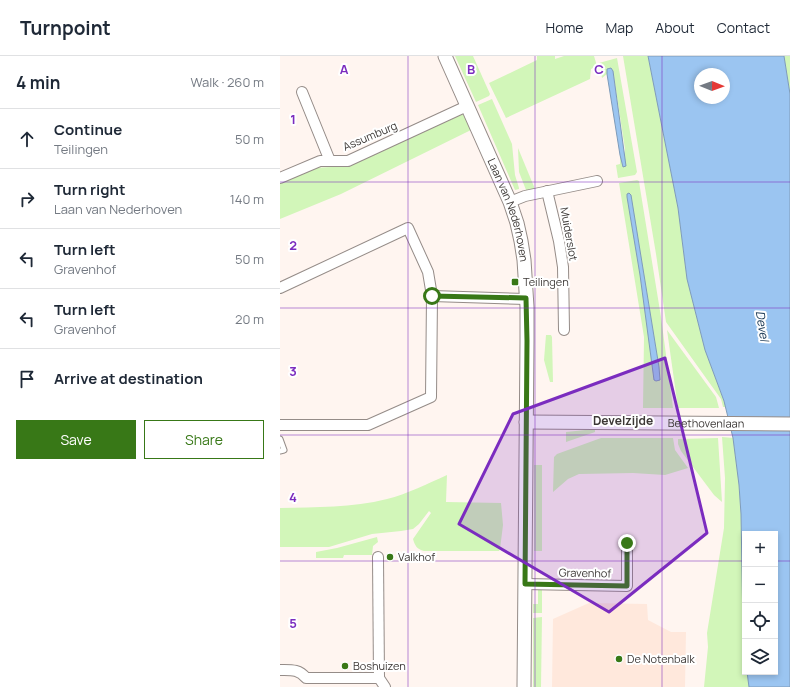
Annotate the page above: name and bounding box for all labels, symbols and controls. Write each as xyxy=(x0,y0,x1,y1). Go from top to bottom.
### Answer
text: Turnpoint xyxy=(20,15,111,41)
text: Home xyxy=(546,18,583,37)
text: Map xyxy=(605,18,633,37)
text: About xyxy=(655,18,695,37)
text: Contact xyxy=(717,18,770,37)
text: A xyxy=(340,60,349,78)
text: B xyxy=(467,60,475,78)
text: C xyxy=(594,60,604,78)
north arrow xyxy=(694,68,730,104)
text: 4 min xyxy=(16,71,60,94)
text: Walk · 260 m xyxy=(191,73,264,91)
text: 1 xyxy=(290,110,296,128)
street label: Assumburg xyxy=(340,117,399,154)
text: Continue xyxy=(54,119,122,140)
icon: ahead xyxy=(16,128,38,150)
text: 50 m xyxy=(235,130,264,148)
text: Teilingen xyxy=(54,140,108,158)
street label: Laan van Nederhoven xyxy=(484,156,532,263)
text: Turn right xyxy=(54,179,125,200)
icon: right xyxy=(16,188,38,210)
text: 140 m xyxy=(230,190,264,208)
text: Laan van Nederhoven xyxy=(54,200,182,218)
street label: Muiderslot xyxy=(557,206,582,262)
text: 2 xyxy=(289,236,297,254)
text: Turn left xyxy=(54,239,116,260)
icon: left xyxy=(16,248,38,270)
text: 50 m xyxy=(235,250,264,268)
text: Gravenhof xyxy=(54,260,116,278)
place label: Teilingen xyxy=(523,274,569,289)
marker: Teilingen xyxy=(510,277,520,287)
route start xyxy=(423,287,441,305)
text: Turn left xyxy=(54,299,116,320)
icon: left xyxy=(16,308,38,330)
text: 20 m xyxy=(235,310,264,328)
water label: Devel xyxy=(752,310,774,344)
text: Gravenhof xyxy=(54,320,116,338)
text: 3 xyxy=(289,362,297,380)
icon: arrive xyxy=(16,368,38,390)
text: Arrive at destination xyxy=(54,368,203,389)
district label: Develzijde xyxy=(593,412,653,429)
street label: Beethovenlaan xyxy=(668,415,744,431)
button: Save xyxy=(16,420,136,459)
button: Share xyxy=(144,420,264,459)
text: 4 xyxy=(289,488,297,506)
map controls xyxy=(742,531,778,675)
button: + xyxy=(742,531,778,567)
route end xyxy=(618,534,636,552)
place label: Valkhof xyxy=(398,549,435,564)
marker: Valkhof xyxy=(385,552,395,562)
street label: Gravenhof xyxy=(559,565,611,580)
button: − xyxy=(742,567,778,603)
button: locate xyxy=(742,603,778,639)
text: 5 xyxy=(289,614,297,632)
button: layers xyxy=(742,639,778,675)
place label: De Notenbalk xyxy=(627,651,695,666)
marker: De Notenbalk xyxy=(614,654,624,664)
place label: Boshuizen xyxy=(353,658,406,673)
marker: Boshuizen xyxy=(340,661,350,671)

